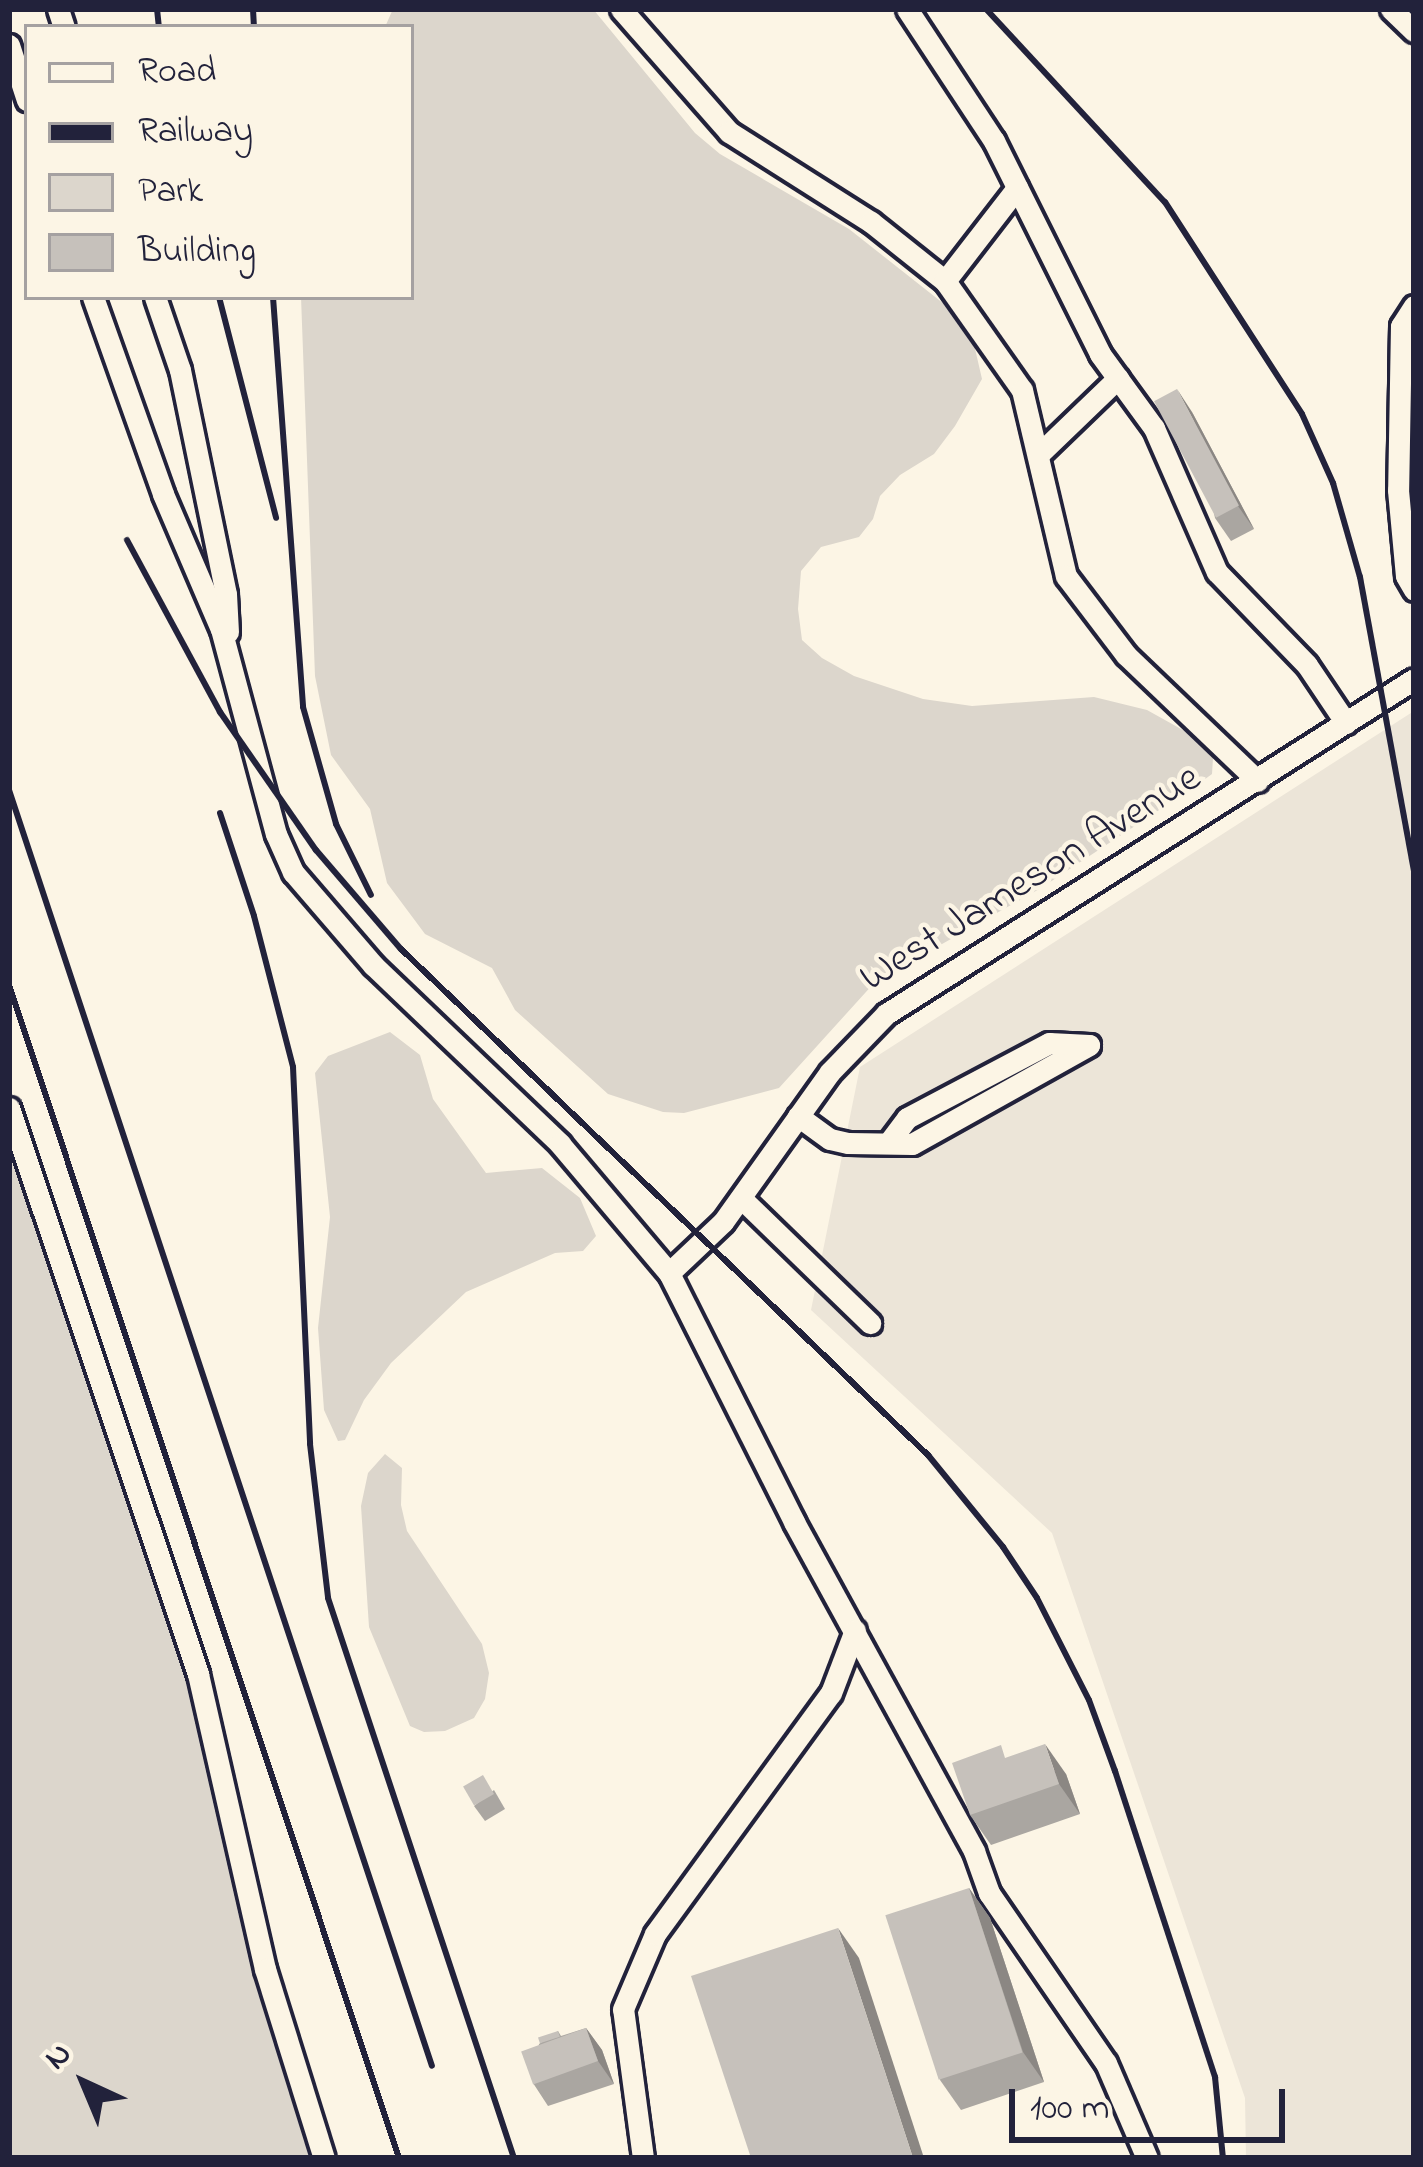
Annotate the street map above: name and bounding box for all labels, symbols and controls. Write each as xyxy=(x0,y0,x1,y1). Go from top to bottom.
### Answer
legend xyxy=(24,24,414,300)
text: Road xyxy=(138,46,216,99)
text: Railway xyxy=(138,106,253,159)
text: Park xyxy=(138,166,203,219)
text: Building xyxy=(138,226,256,279)
street label: West Jameson Avenue xyxy=(851,754,1211,1004)
north arrow xyxy=(24,2023,144,2143)
text: N xyxy=(34,2032,84,2082)
scale bar xyxy=(1015,2065,1291,2139)
text: 100 m xyxy=(1030,2083,1110,2136)

